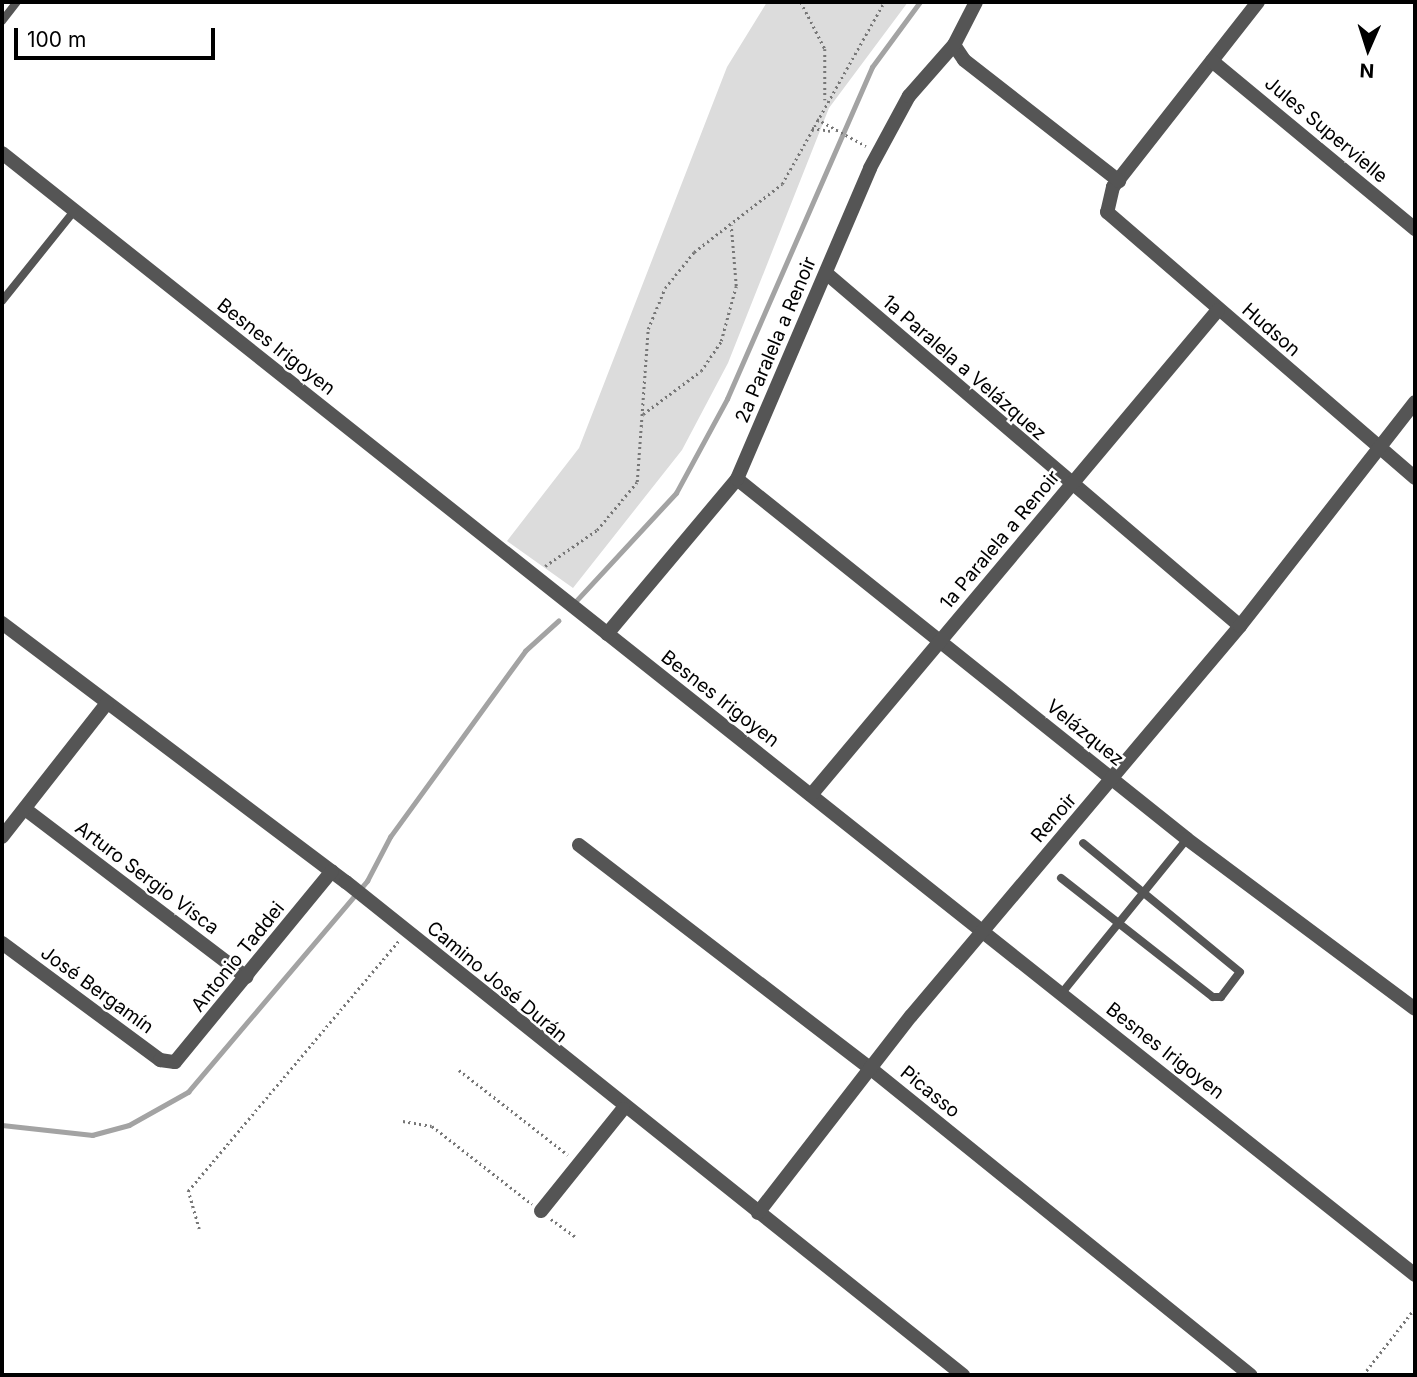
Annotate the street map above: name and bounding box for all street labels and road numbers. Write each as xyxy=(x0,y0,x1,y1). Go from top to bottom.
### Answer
street label: Jules Supervielle xyxy=(1260,72,1392,188)
street label: 2a Paralela a Renoir xyxy=(731,254,821,426)
street label: 1a Paralela a Velázquez xyxy=(877,291,1051,445)
street label: Besnes Irigoyen xyxy=(212,294,340,400)
street label: Hudson xyxy=(1237,299,1305,361)
street label: 1a Paralela a Renoir xyxy=(935,466,1065,614)
street label: Besnes Irigoyen xyxy=(656,646,784,752)
street label: Velázquez xyxy=(1042,695,1128,771)
street label: Renoir xyxy=(1027,789,1081,847)
street label: Arturo Sergio Visca xyxy=(71,816,223,940)
street label: Antonio Taddei xyxy=(187,897,289,1017)
street label: Camino José Durán xyxy=(422,917,572,1047)
street label: José Bergamín xyxy=(36,941,158,1039)
street label: Besnes Irigoyen xyxy=(1101,998,1229,1104)
street label: Picasso xyxy=(896,1061,964,1123)

